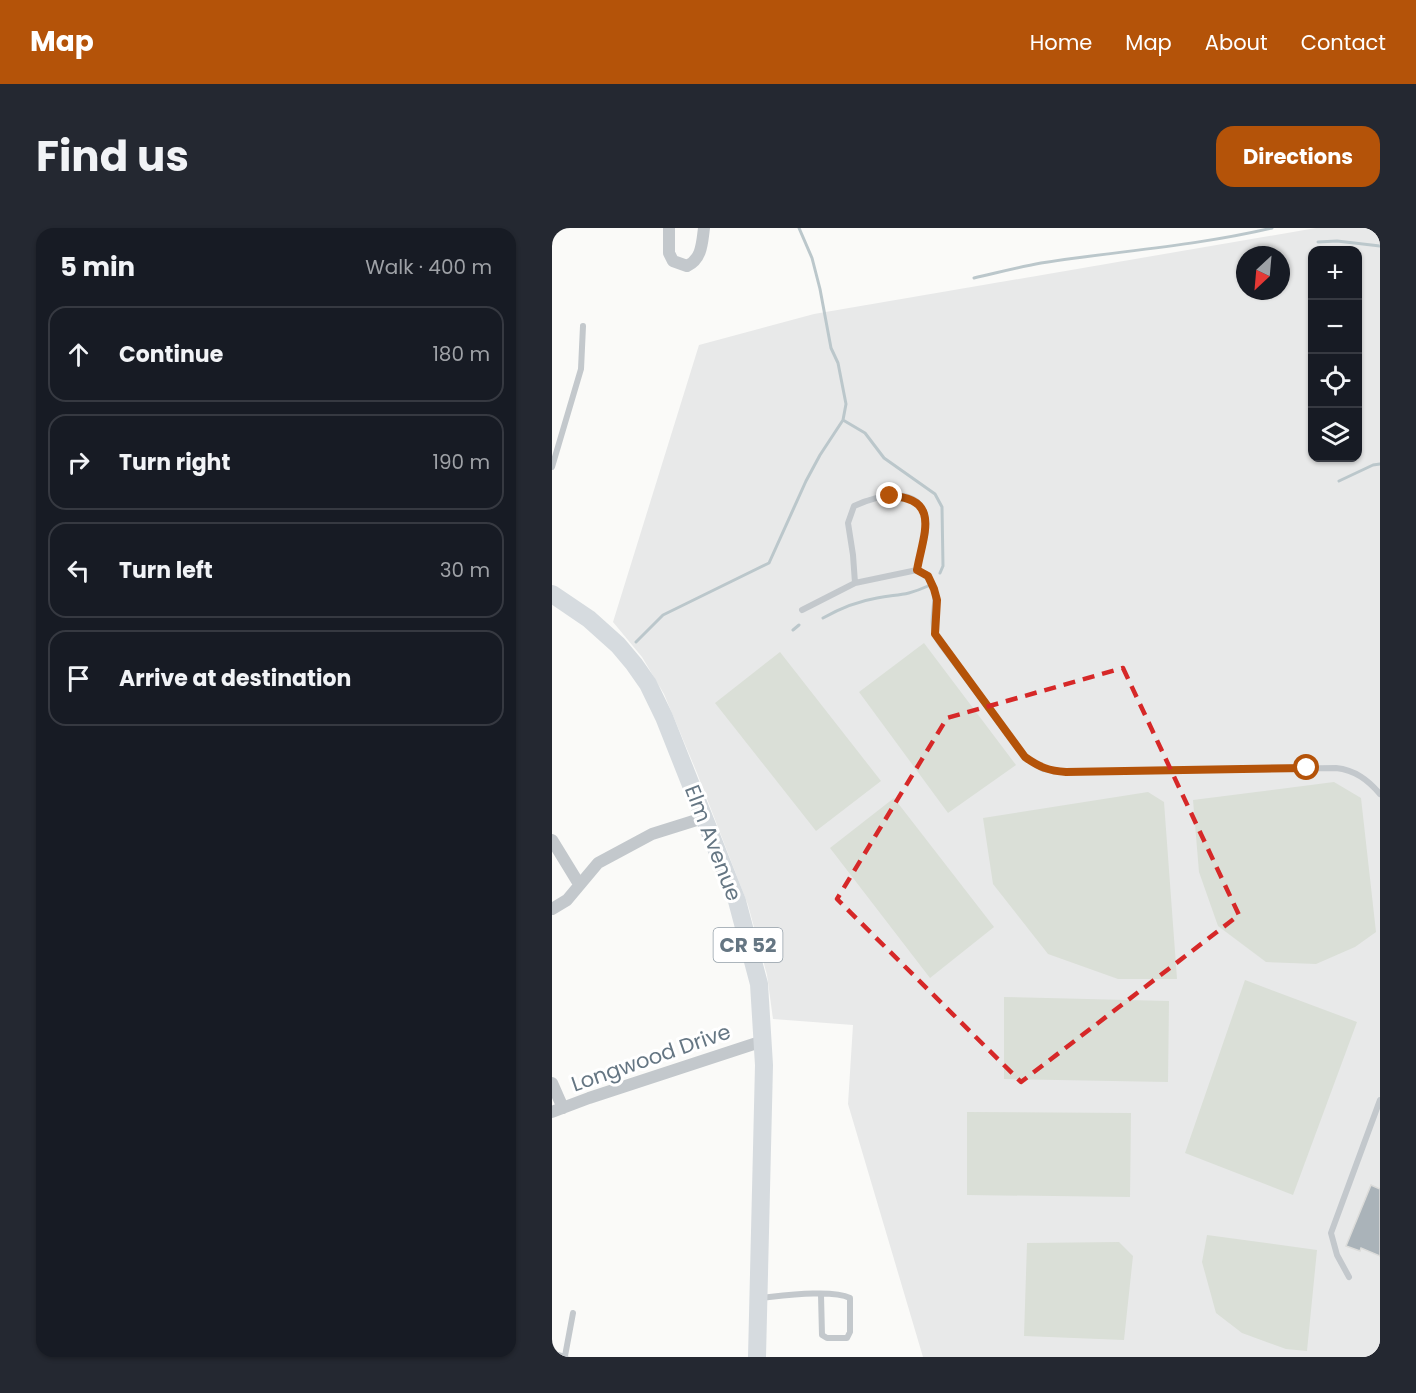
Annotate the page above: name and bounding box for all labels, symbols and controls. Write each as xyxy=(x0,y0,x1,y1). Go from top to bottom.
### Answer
text: Map xyxy=(30,22,94,61)
text: Home xyxy=(1030,28,1092,57)
text: Map xyxy=(1125,28,1172,57)
text: About xyxy=(1205,28,1268,57)
text: Contact xyxy=(1301,28,1386,57)
button: Directions xyxy=(1216,126,1380,187)
text: Find us xyxy=(36,127,189,186)
north arrow xyxy=(1236,246,1290,300)
map controls xyxy=(1308,246,1362,462)
button: + xyxy=(1308,246,1362,300)
text: 5 min xyxy=(60,249,135,285)
text: Walk · 400 m xyxy=(365,253,492,281)
button: − xyxy=(1308,300,1362,354)
icon: ahead xyxy=(62,338,95,371)
text: Continue xyxy=(119,339,223,370)
text: 180 m xyxy=(432,340,490,368)
button: locate xyxy=(1308,354,1362,408)
button: layers xyxy=(1308,408,1362,462)
icon: right xyxy=(62,446,95,479)
text: Turn right xyxy=(119,447,230,478)
text: 190 m xyxy=(433,448,490,476)
route end xyxy=(876,482,902,508)
icon: left xyxy=(62,554,95,587)
text: Turn left xyxy=(119,555,213,586)
text: 30 m xyxy=(440,556,490,584)
icon: arrive xyxy=(62,662,95,695)
text: Arrive at destination xyxy=(119,663,351,694)
route start xyxy=(1293,754,1319,780)
street label: Elm Avenue xyxy=(678,781,749,905)
road number: CR 52 xyxy=(714,928,782,962)
street label: Longwood Drive xyxy=(567,1017,734,1098)

